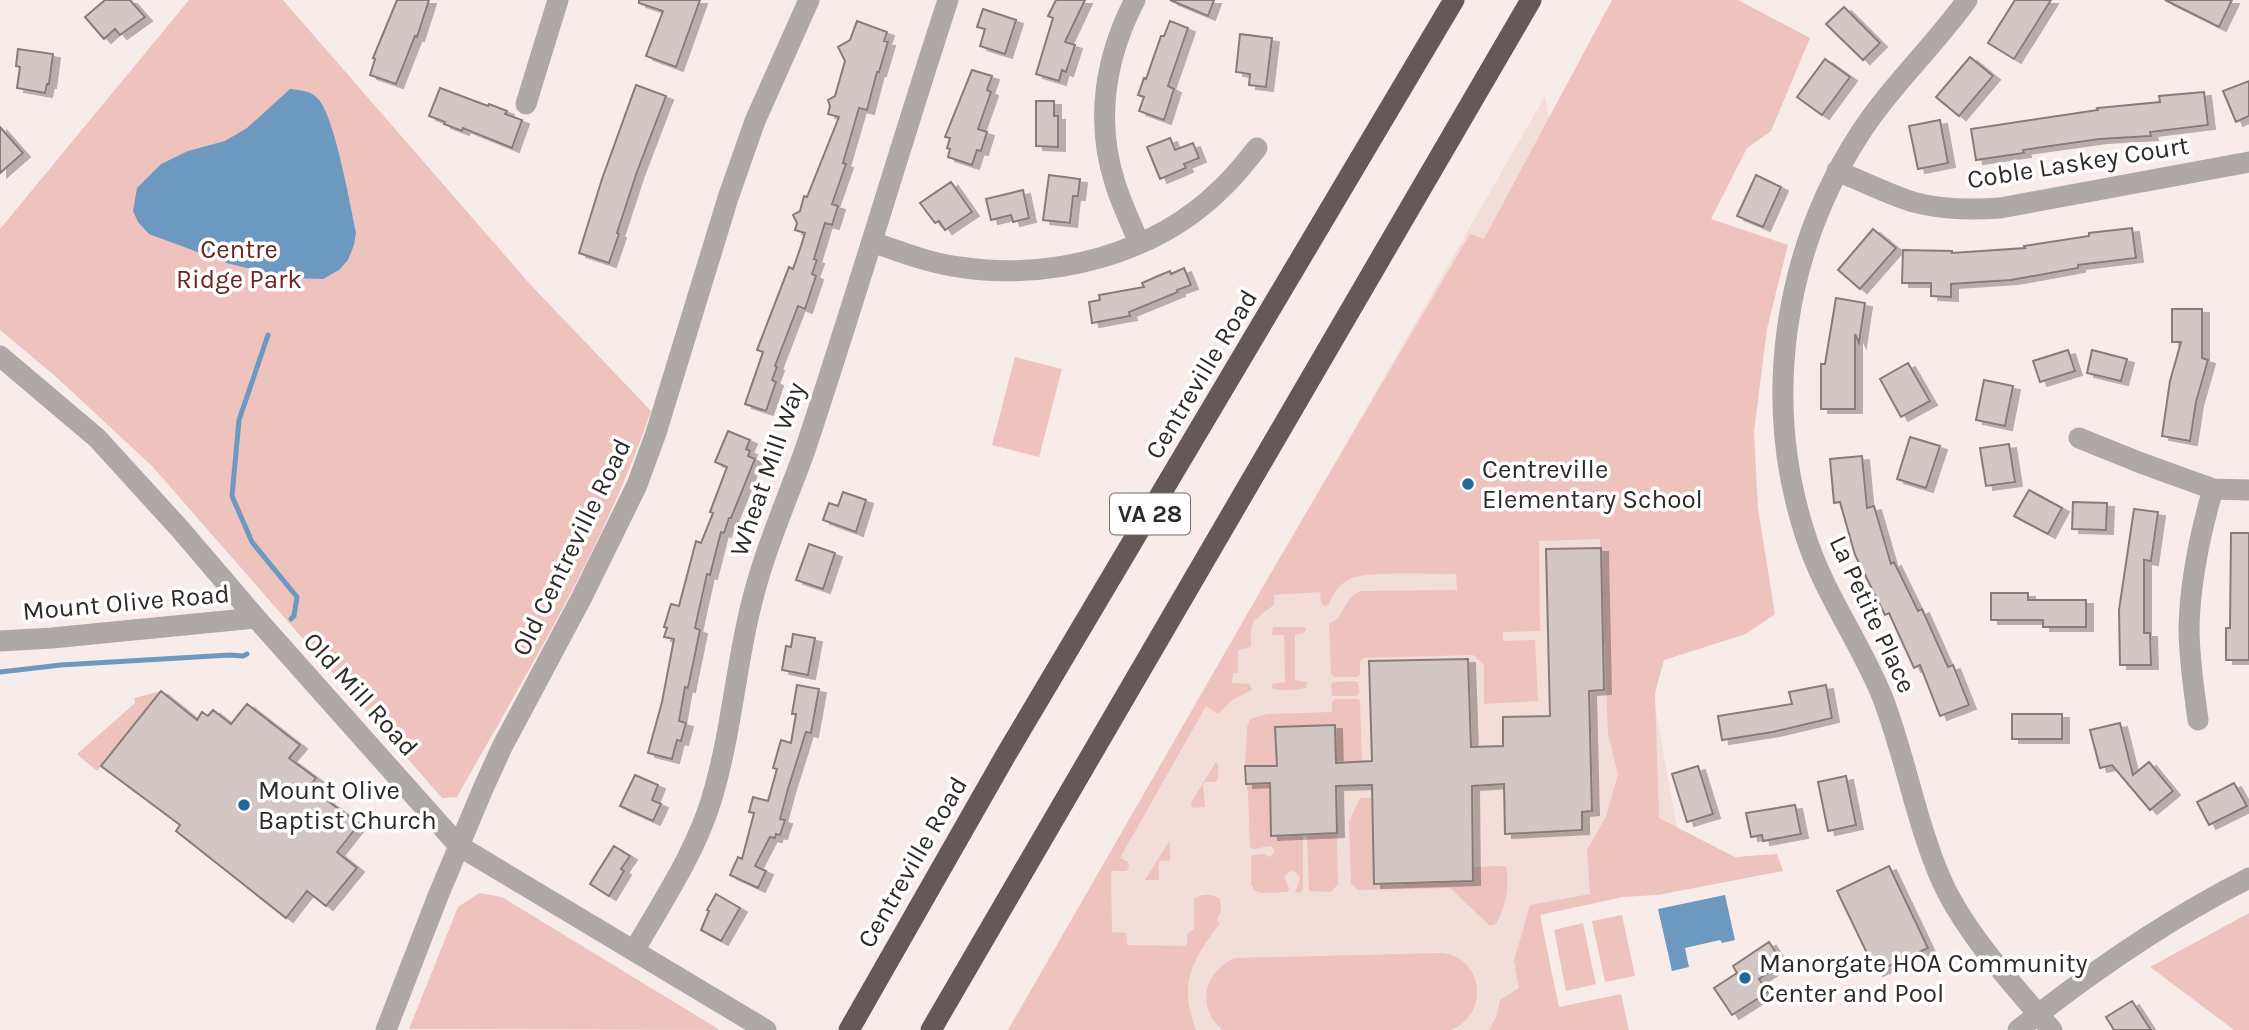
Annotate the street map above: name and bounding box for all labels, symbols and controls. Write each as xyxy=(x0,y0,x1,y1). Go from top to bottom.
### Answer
street label: Coble Laskey Court xyxy=(1965,130,2191,195)
park label: Centre Ridge Park xyxy=(176,234,302,295)
street label: Centreville Road xyxy=(1139,284,1264,465)
street label: Wheat Mill Way xyxy=(723,378,812,560)
street label: Old Centreville Road xyxy=(505,434,638,661)
place label: Centreville Elementary School xyxy=(1482,454,1703,515)
marker: Centreville Elementary School xyxy=(1460,476,1476,492)
road number: VA 28 xyxy=(1110,494,1190,534)
street label: La Petite Place xyxy=(1823,531,1923,698)
street label: Mount Olive Road xyxy=(21,578,231,627)
street label: Old Mill Road xyxy=(297,626,424,763)
street label: Centreville Road xyxy=(851,771,974,953)
place label: Mount Olive Baptist Church xyxy=(258,775,437,836)
marker: Mount Olive Baptist Church xyxy=(236,797,252,813)
place label: Manorgate HOA Community Center and Pool xyxy=(1759,948,2088,1009)
marker: Manorgate HOA Community Center and Pool xyxy=(1737,970,1753,986)

